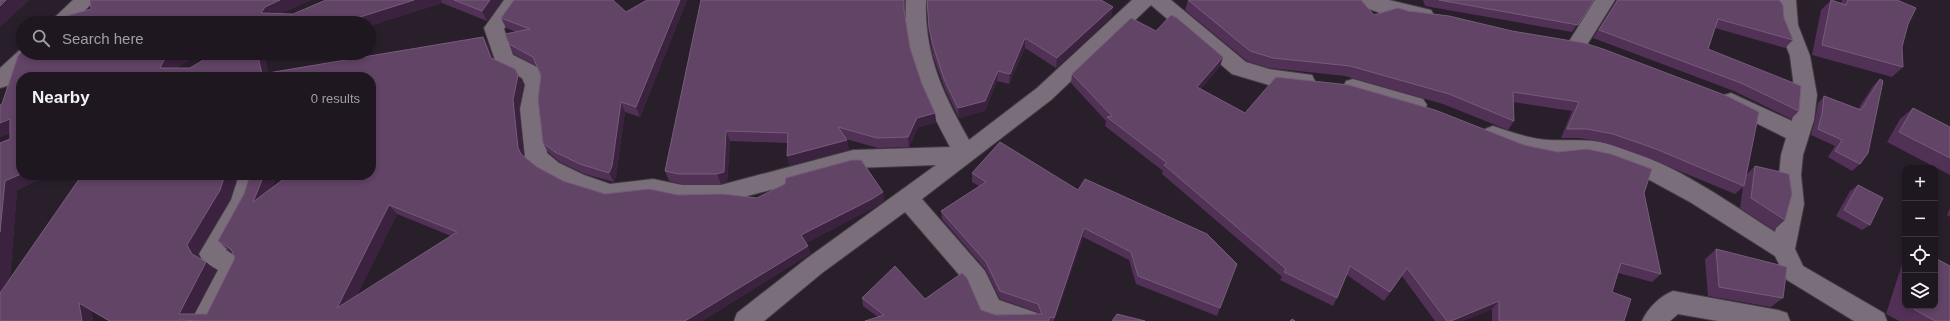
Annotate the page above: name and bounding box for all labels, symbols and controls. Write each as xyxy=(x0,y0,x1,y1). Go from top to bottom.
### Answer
search box xyxy=(16,16,376,60)
icon: search xyxy=(30,27,52,49)
text: Search here xyxy=(62,30,144,47)
text: Nearby xyxy=(32,88,90,107)
text: 0 results xyxy=(311,91,360,106)
map controls xyxy=(1902,165,1938,309)
button: + xyxy=(1902,165,1938,201)
button: − xyxy=(1902,201,1938,237)
button: locate xyxy=(1902,237,1938,273)
button: layers xyxy=(1902,273,1938,309)

